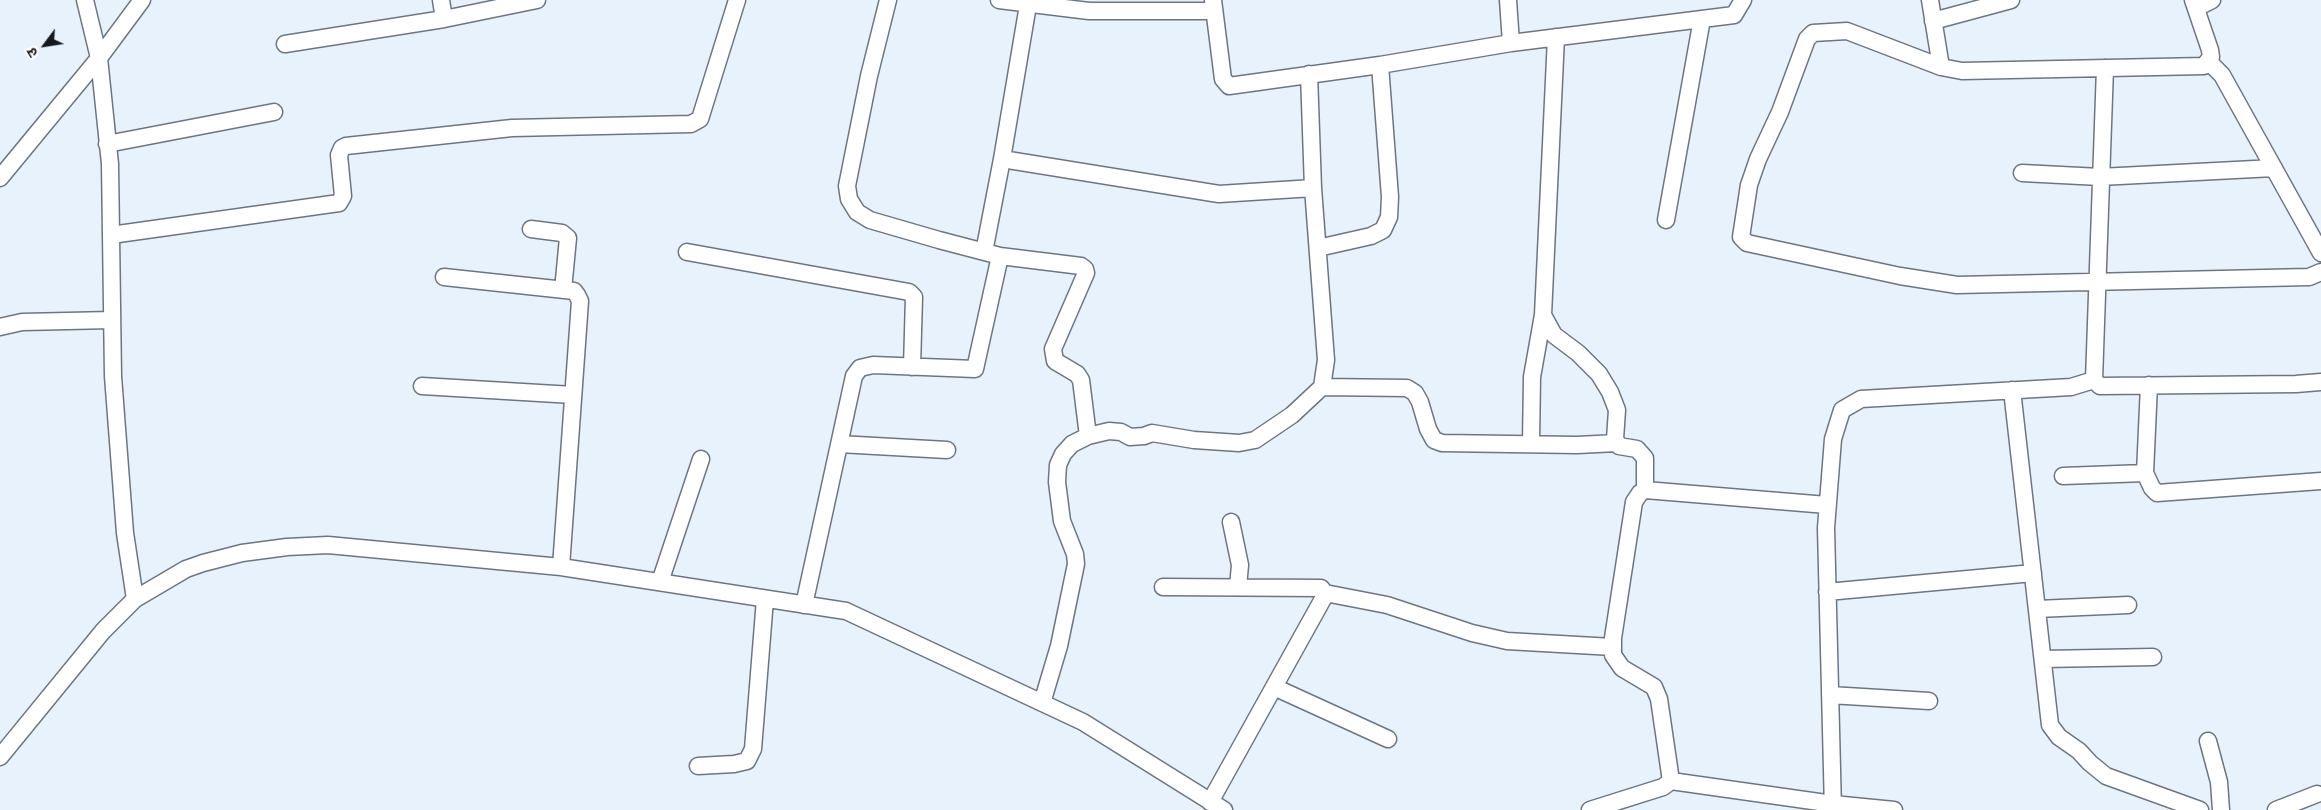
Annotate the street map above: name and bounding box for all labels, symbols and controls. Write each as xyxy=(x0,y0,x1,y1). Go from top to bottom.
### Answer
north arrow xyxy=(20,20,70,70)
text: उ xyxy=(23,45,41,60)

